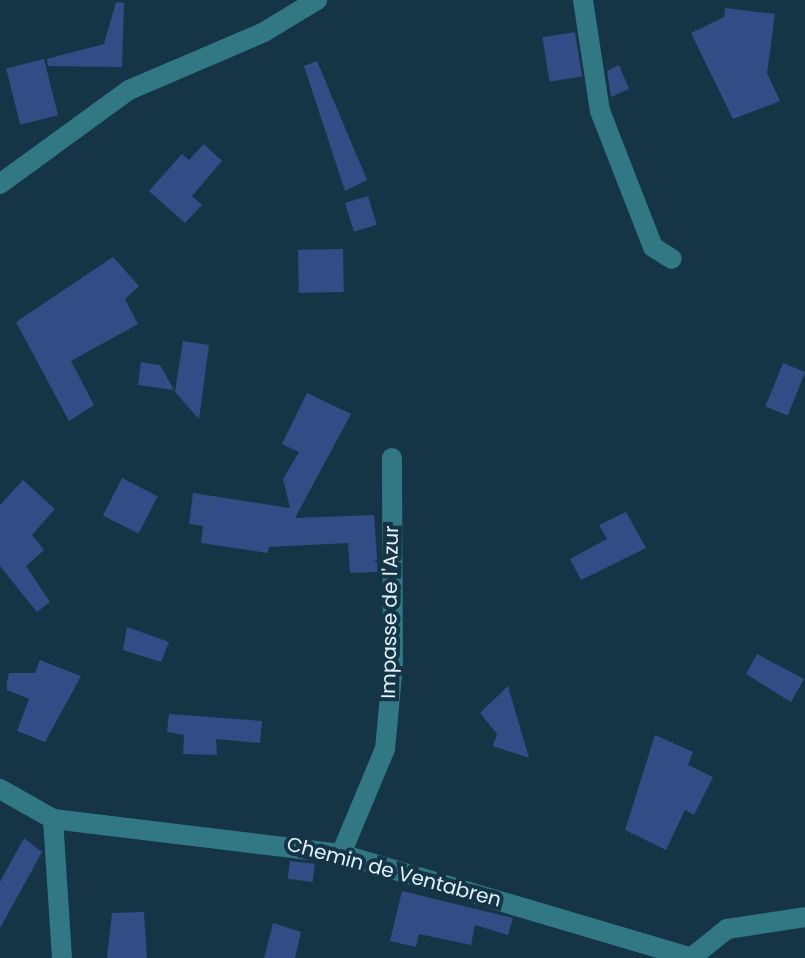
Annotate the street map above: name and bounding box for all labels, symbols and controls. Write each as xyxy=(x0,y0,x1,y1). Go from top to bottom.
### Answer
street label: Impasse de l'Azur xyxy=(376,525,404,699)
street label: Chemin de Ventabren xyxy=(284,832,504,912)

